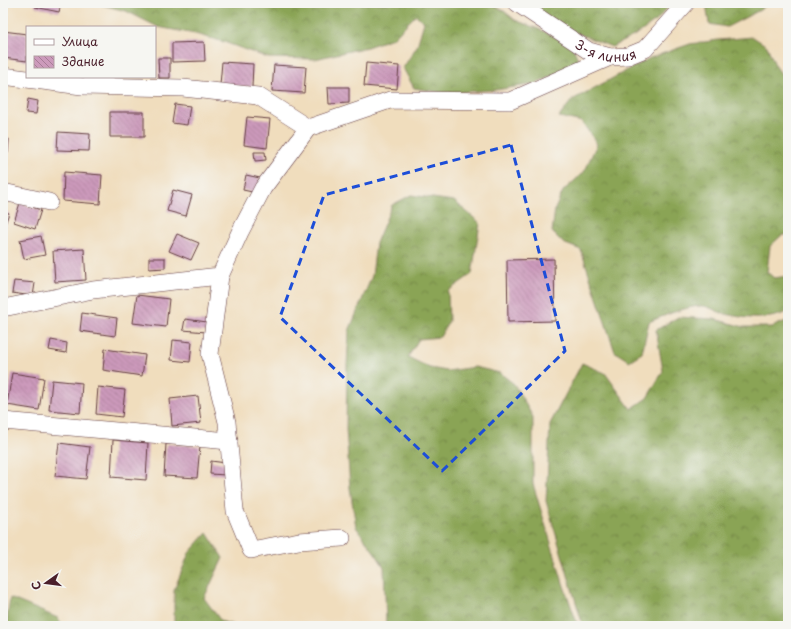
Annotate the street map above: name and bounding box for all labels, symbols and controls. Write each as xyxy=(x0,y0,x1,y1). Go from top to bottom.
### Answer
legend xyxy=(26,26,156,78)
text: Улица xyxy=(62,32,98,50)
street label: 3-я линия xyxy=(571,34,639,67)
text: Здание xyxy=(62,52,104,70)
north arrow xyxy=(26,563,66,603)
text: С xyxy=(27,579,45,592)

